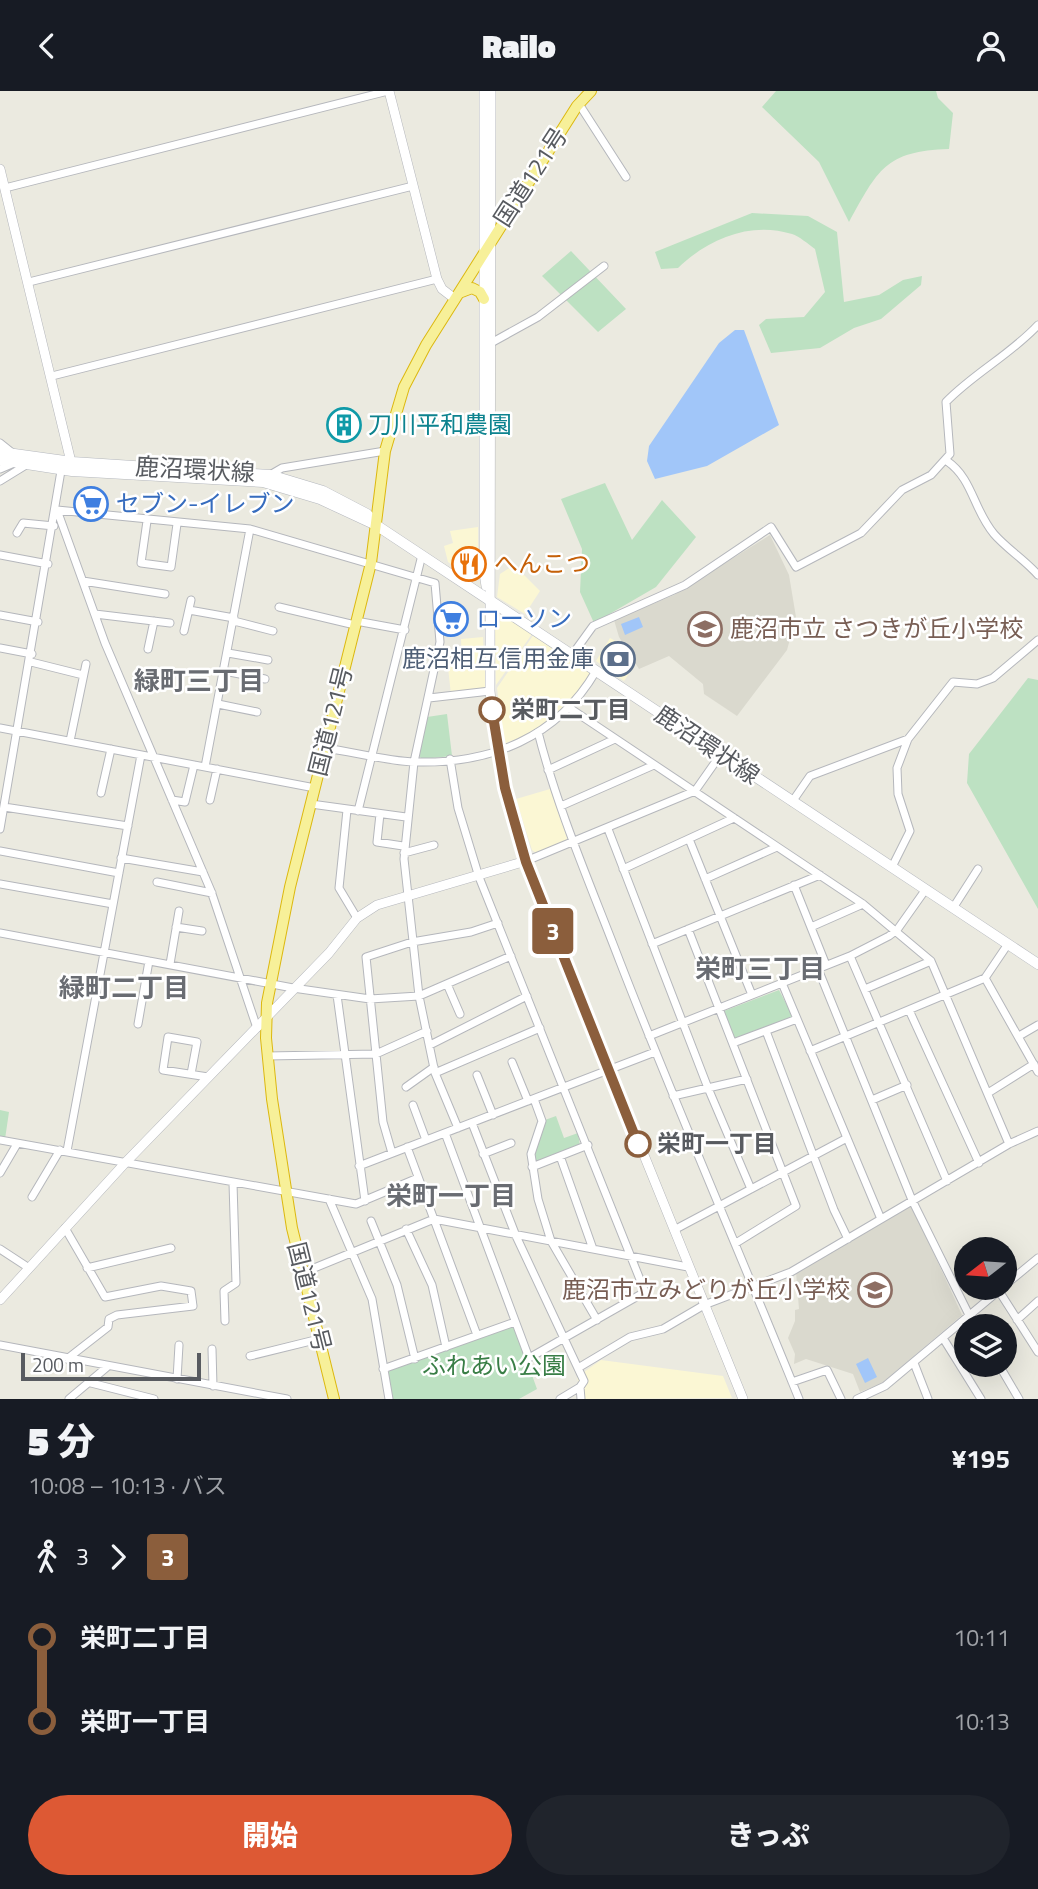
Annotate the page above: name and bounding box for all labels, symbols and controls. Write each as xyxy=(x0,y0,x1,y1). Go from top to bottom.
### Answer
text: Railo xyxy=(482,22,556,70)
icon: back xyxy=(28,27,66,65)
icon: person xyxy=(972,27,1010,65)
street label: 国道121号 xyxy=(484,120,576,233)
building icon: 刀川平和農園 xyxy=(325,406,363,444)
place label: 刀川平和農園 xyxy=(368,406,512,442)
street label: 鹿沼環状線 xyxy=(134,448,256,490)
supermarket icon: セブン-イレブン xyxy=(72,485,110,523)
place label: セブン-イレブン xyxy=(116,485,295,521)
restaurant icon: へんこつ xyxy=(450,545,488,583)
place label: へんこつ xyxy=(494,545,590,581)
supermarket icon: ローソン xyxy=(432,600,470,638)
place label: ローソン xyxy=(476,600,572,636)
school or university icon: 鹿沼市立 さつきが丘小学校 xyxy=(686,610,724,648)
place label: 鹿沼市立 さつきが丘小学校 xyxy=(730,610,1023,646)
place label: 鹿沼相互信用金庫 xyxy=(402,640,594,676)
bank icon: 鹿沼相互信用金庫 xyxy=(599,640,637,678)
district label: 緑町三丁目 xyxy=(134,661,264,700)
street label: 国道121号 xyxy=(299,662,361,780)
place label: 栄町二丁目 xyxy=(511,691,631,727)
street label: 鹿沼環状線 xyxy=(648,696,767,793)
marker: 栄町二丁目 xyxy=(479,697,505,723)
line badge: 3 xyxy=(530,908,576,954)
text: 3 xyxy=(546,913,560,949)
district label: 栄町三丁目 xyxy=(695,949,825,988)
district label: 緑町二丁目 xyxy=(59,968,189,1007)
place label: 栄町一丁目 xyxy=(657,1125,777,1161)
marker: 栄町一丁目 xyxy=(625,1131,651,1157)
district label: 栄町一丁目 xyxy=(386,1176,516,1215)
north arrow xyxy=(954,1237,1017,1300)
map controls xyxy=(954,1237,1017,1377)
street label: 国道121号 xyxy=(279,1238,341,1356)
place label: 鹿沼市立みどりが丘小学校 xyxy=(562,1271,850,1307)
school or university icon: 鹿沼市立みどりが丘小学校 xyxy=(856,1271,894,1309)
button: layers xyxy=(954,1314,1017,1377)
park label: ふれあい公園 xyxy=(422,1347,566,1383)
scale bar xyxy=(21,1350,201,1382)
text: 200 m xyxy=(32,1350,84,1379)
text: 5 分 xyxy=(28,1412,95,1470)
text: ¥195 xyxy=(952,1439,1010,1478)
text: 10:08 – 10:13 · バス xyxy=(28,1468,227,1503)
icon: walk xyxy=(28,1538,66,1576)
icon: forward xyxy=(99,1538,137,1576)
text: 3 xyxy=(76,1539,89,1574)
text: 3 xyxy=(161,1539,174,1575)
text: 栄町二丁目 xyxy=(80,1618,210,1657)
text: 10:11 xyxy=(953,1620,1010,1655)
text: 栄町一丁目 xyxy=(80,1702,210,1741)
text: 10:13 xyxy=(953,1704,1010,1739)
button: 開始 xyxy=(28,1795,512,1875)
button: きっぷ xyxy=(526,1795,1010,1875)

